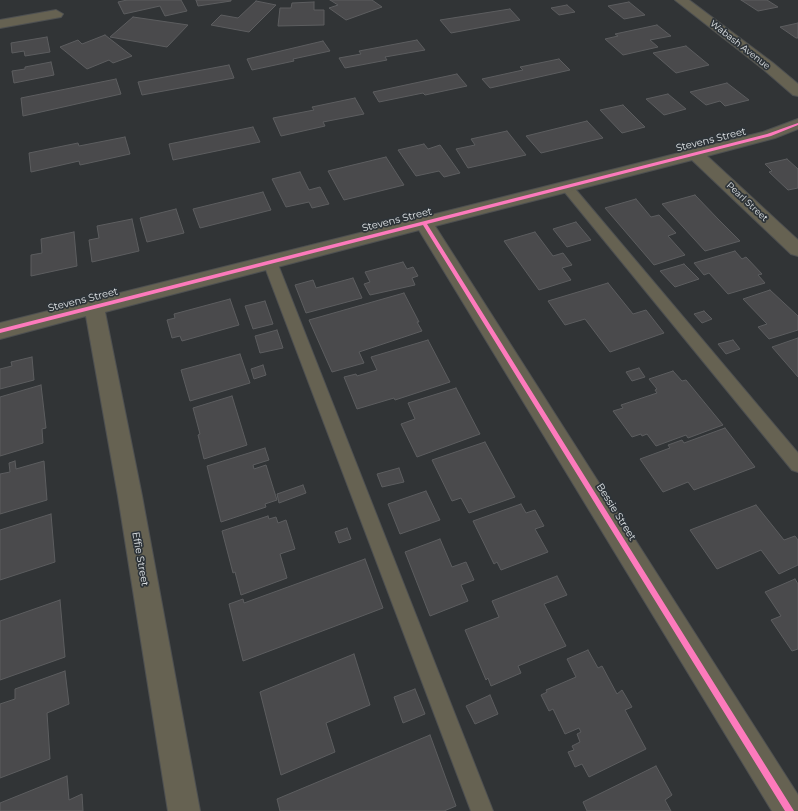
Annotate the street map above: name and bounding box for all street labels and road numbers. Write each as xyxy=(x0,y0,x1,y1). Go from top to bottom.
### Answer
street label: Wabash Avenue xyxy=(708,18,772,72)
street label: Stevens Street xyxy=(675,125,747,155)
street label: Pearl Street xyxy=(724,180,770,224)
street label: Stevens Street xyxy=(361,205,433,235)
street label: Stevens Street xyxy=(47,285,119,315)
street label: Bessie Street xyxy=(594,481,638,543)
street label: Effie Street xyxy=(129,531,151,587)

